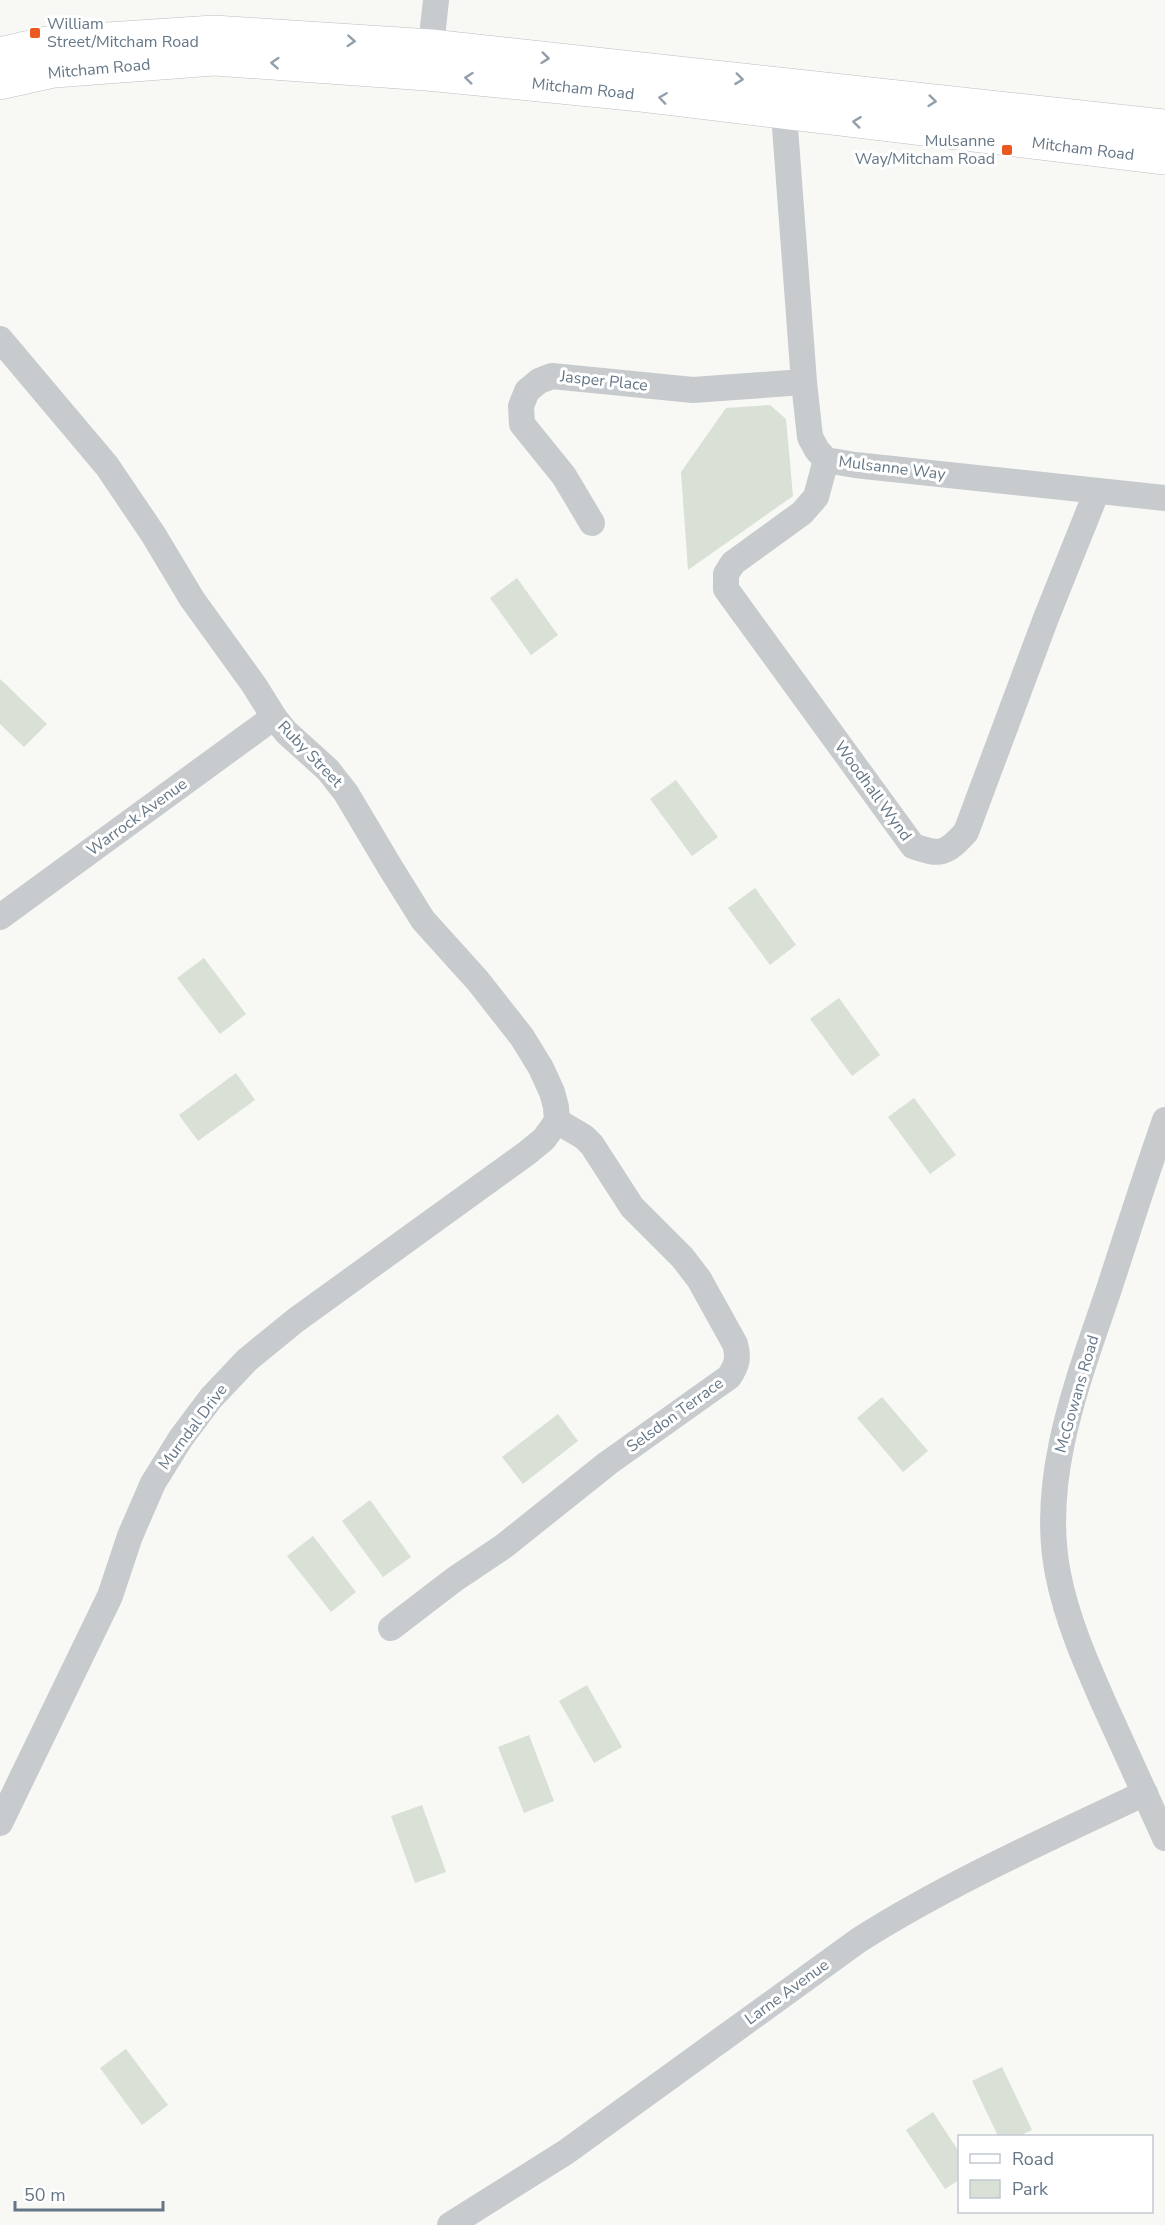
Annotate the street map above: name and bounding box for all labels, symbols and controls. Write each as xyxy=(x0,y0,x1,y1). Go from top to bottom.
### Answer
place label: William Street/Mitcham Road xyxy=(47,13,199,53)
marker: William Street/Mitcham Road xyxy=(28,26,42,40)
one-way arrow xyxy=(346,34,355,47)
one-way arrow xyxy=(540,51,549,64)
street label: Mitcham Road xyxy=(47,54,151,84)
one-way arrow xyxy=(270,57,279,70)
one-way arrow xyxy=(465,72,474,85)
street label: Mitcham Road xyxy=(531,73,635,105)
one-way arrow xyxy=(734,73,743,85)
one-way arrow xyxy=(659,92,668,104)
one-way arrow xyxy=(928,94,937,107)
one-way arrow xyxy=(852,116,861,129)
place label: Mulsanne Way/Mitcham Road xyxy=(855,130,995,170)
street label: Mitcham Road xyxy=(1031,132,1135,166)
marker: Mulsanne Way/Mitcham Road xyxy=(1000,143,1014,157)
street label: Jasper Place xyxy=(558,365,649,397)
street label: Mulsanne Way xyxy=(837,451,948,486)
street label: Ruby Street xyxy=(273,716,348,792)
street label: Woodhall Wynd xyxy=(829,736,917,846)
street label: Warrock Avenue xyxy=(82,773,192,861)
street label: McGowans Road xyxy=(1050,1333,1104,1455)
street label: Selsdon Terrace xyxy=(622,1372,728,1458)
street label: Murndal Drive xyxy=(153,1380,233,1474)
street label: Larne Avenue xyxy=(740,1954,834,2030)
legend xyxy=(958,2135,1153,2213)
text: Road xyxy=(1012,2147,1054,2171)
scale bar xyxy=(15,2174,164,2212)
text: Park xyxy=(1012,2177,1049,2201)
text: 50 m xyxy=(24,2183,66,2207)

